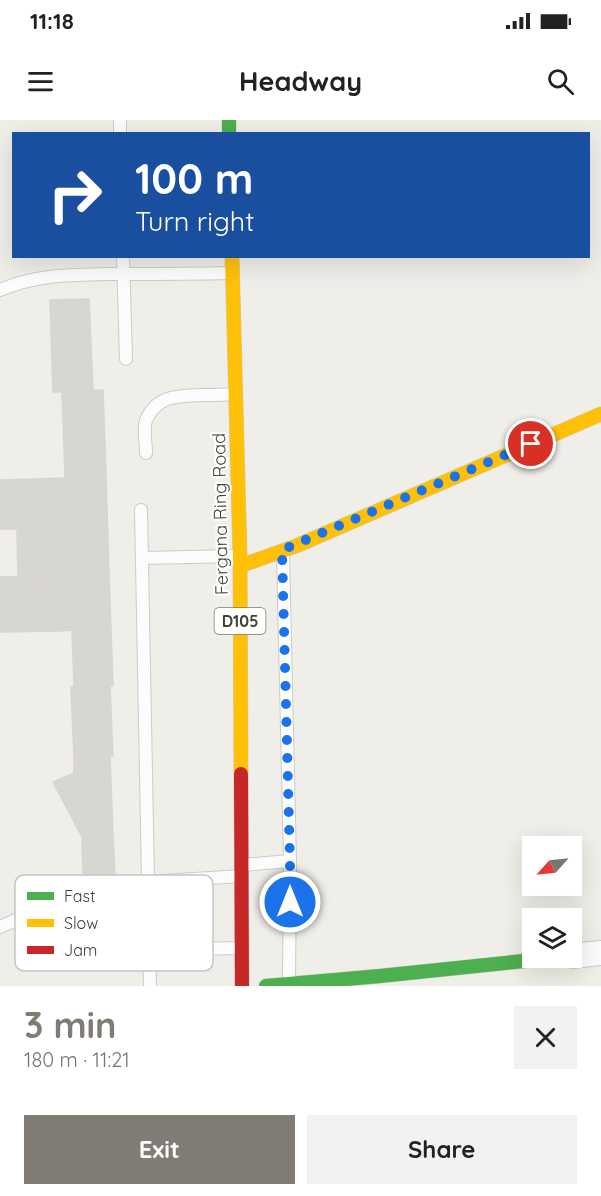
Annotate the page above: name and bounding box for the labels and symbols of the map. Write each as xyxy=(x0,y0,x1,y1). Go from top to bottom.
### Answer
pin xyxy=(505,418,556,469)
street label: Fergana Ring Road xyxy=(207,433,233,595)
road number: D105 xyxy=(214,608,266,634)
north arrow xyxy=(522,836,582,896)
position arrow xyxy=(258,870,322,934)
legend xyxy=(15,875,213,971)
text: Fast xyxy=(64,886,95,906)
text: Slow xyxy=(64,913,98,933)
text: Jam xyxy=(64,940,97,960)

